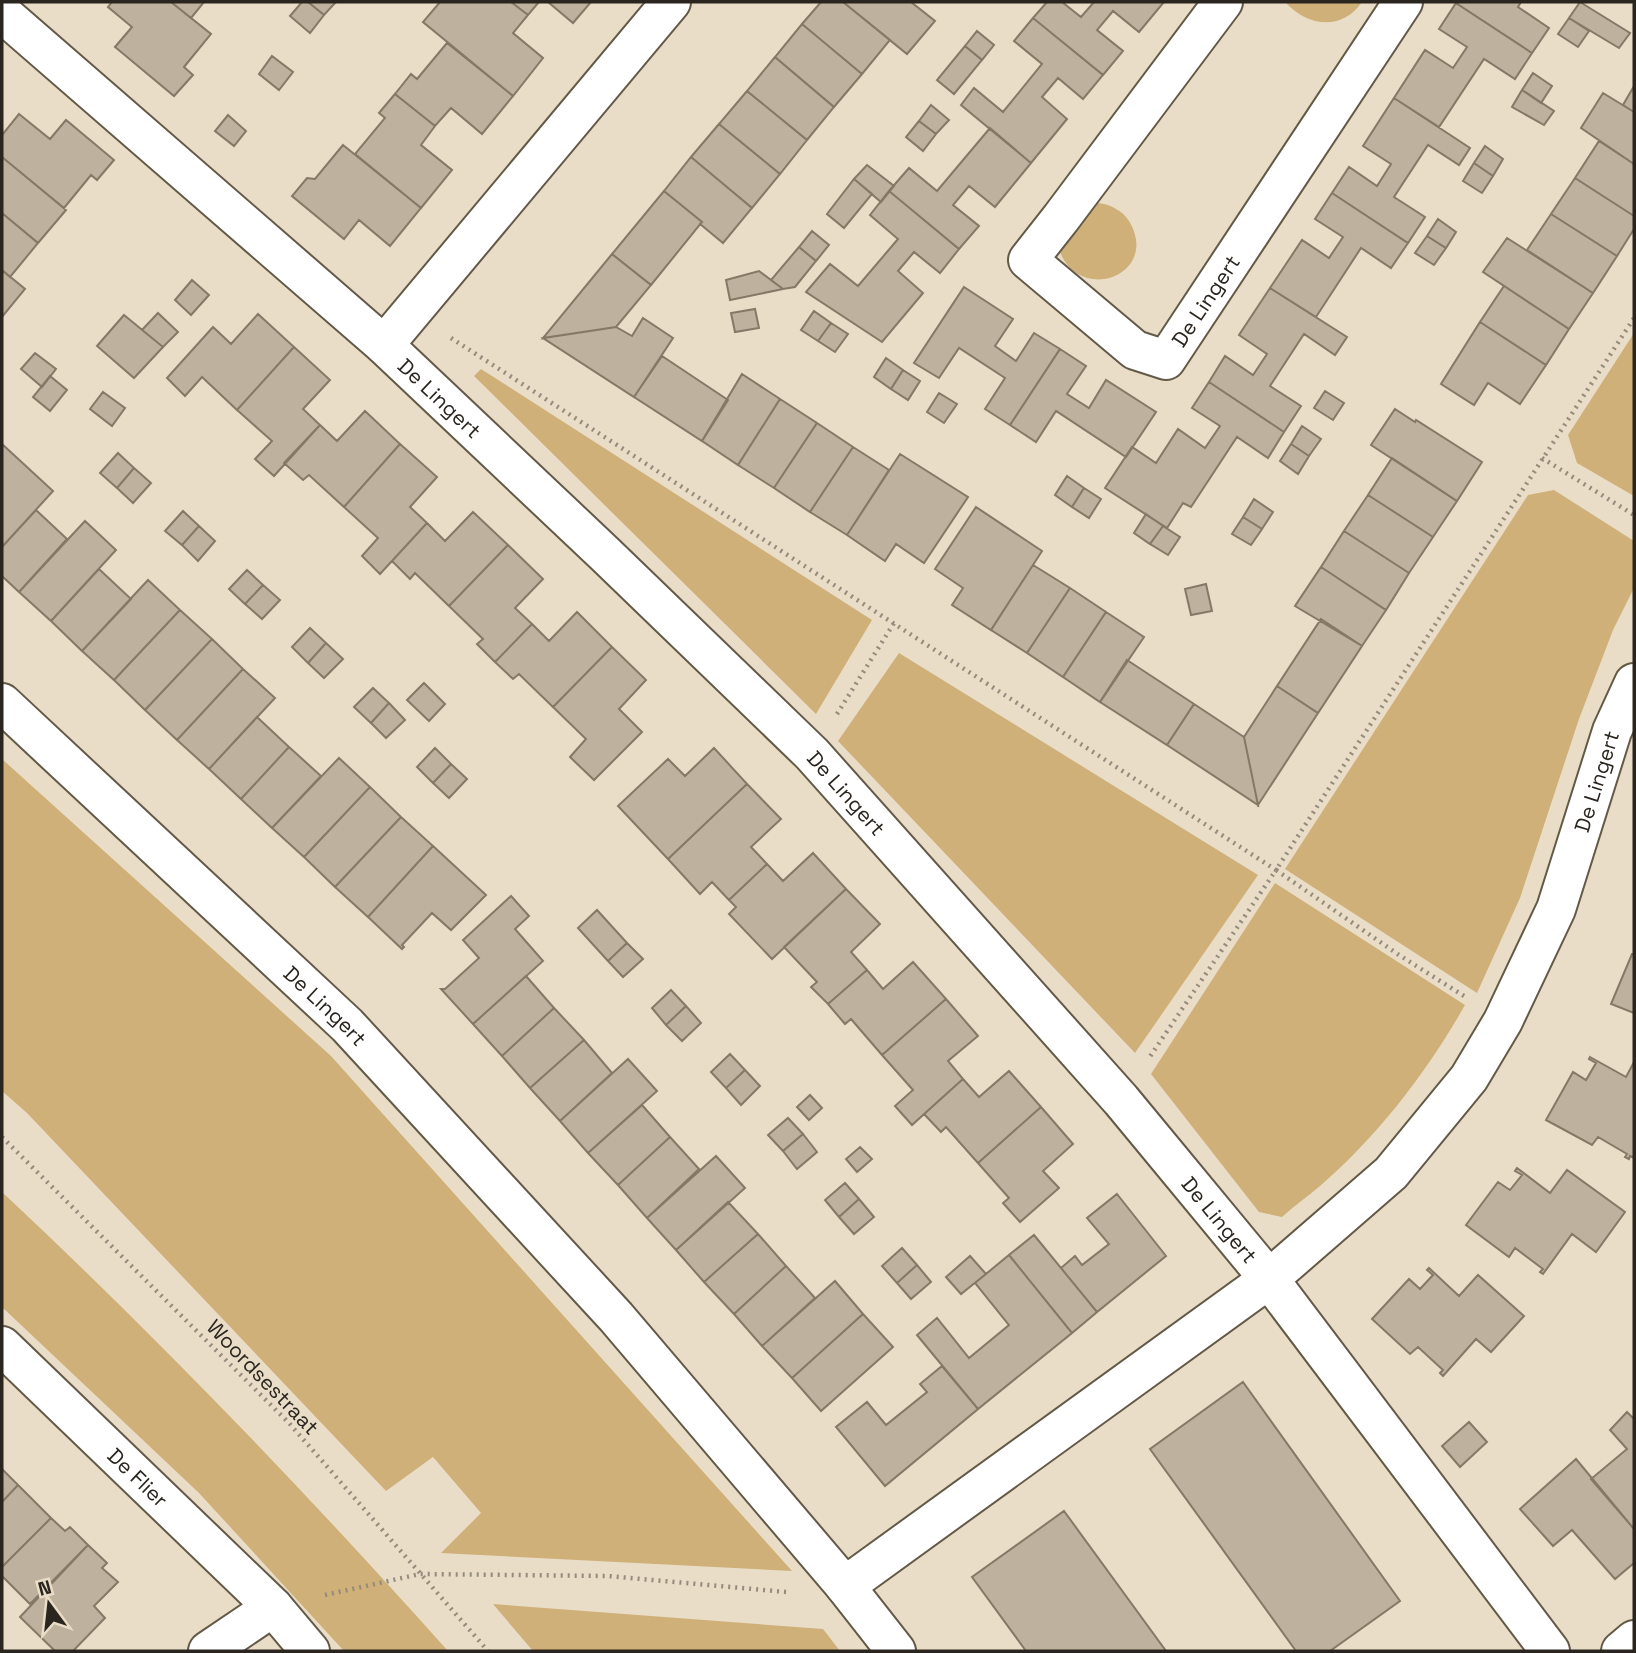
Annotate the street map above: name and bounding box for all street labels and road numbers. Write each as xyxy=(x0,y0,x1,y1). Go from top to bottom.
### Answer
street label: De Lingert xyxy=(1165,249,1245,352)
street label: De Lingert xyxy=(393,352,487,444)
street label: De Lingert xyxy=(1568,727,1625,835)
street label: De Lingert xyxy=(802,745,892,841)
street label: De Lingert xyxy=(278,960,373,1051)
street label: De Lingert xyxy=(1176,1170,1264,1268)
street label: Woordsestraat xyxy=(201,1314,325,1440)
street label: De Flier xyxy=(102,1442,174,1512)

